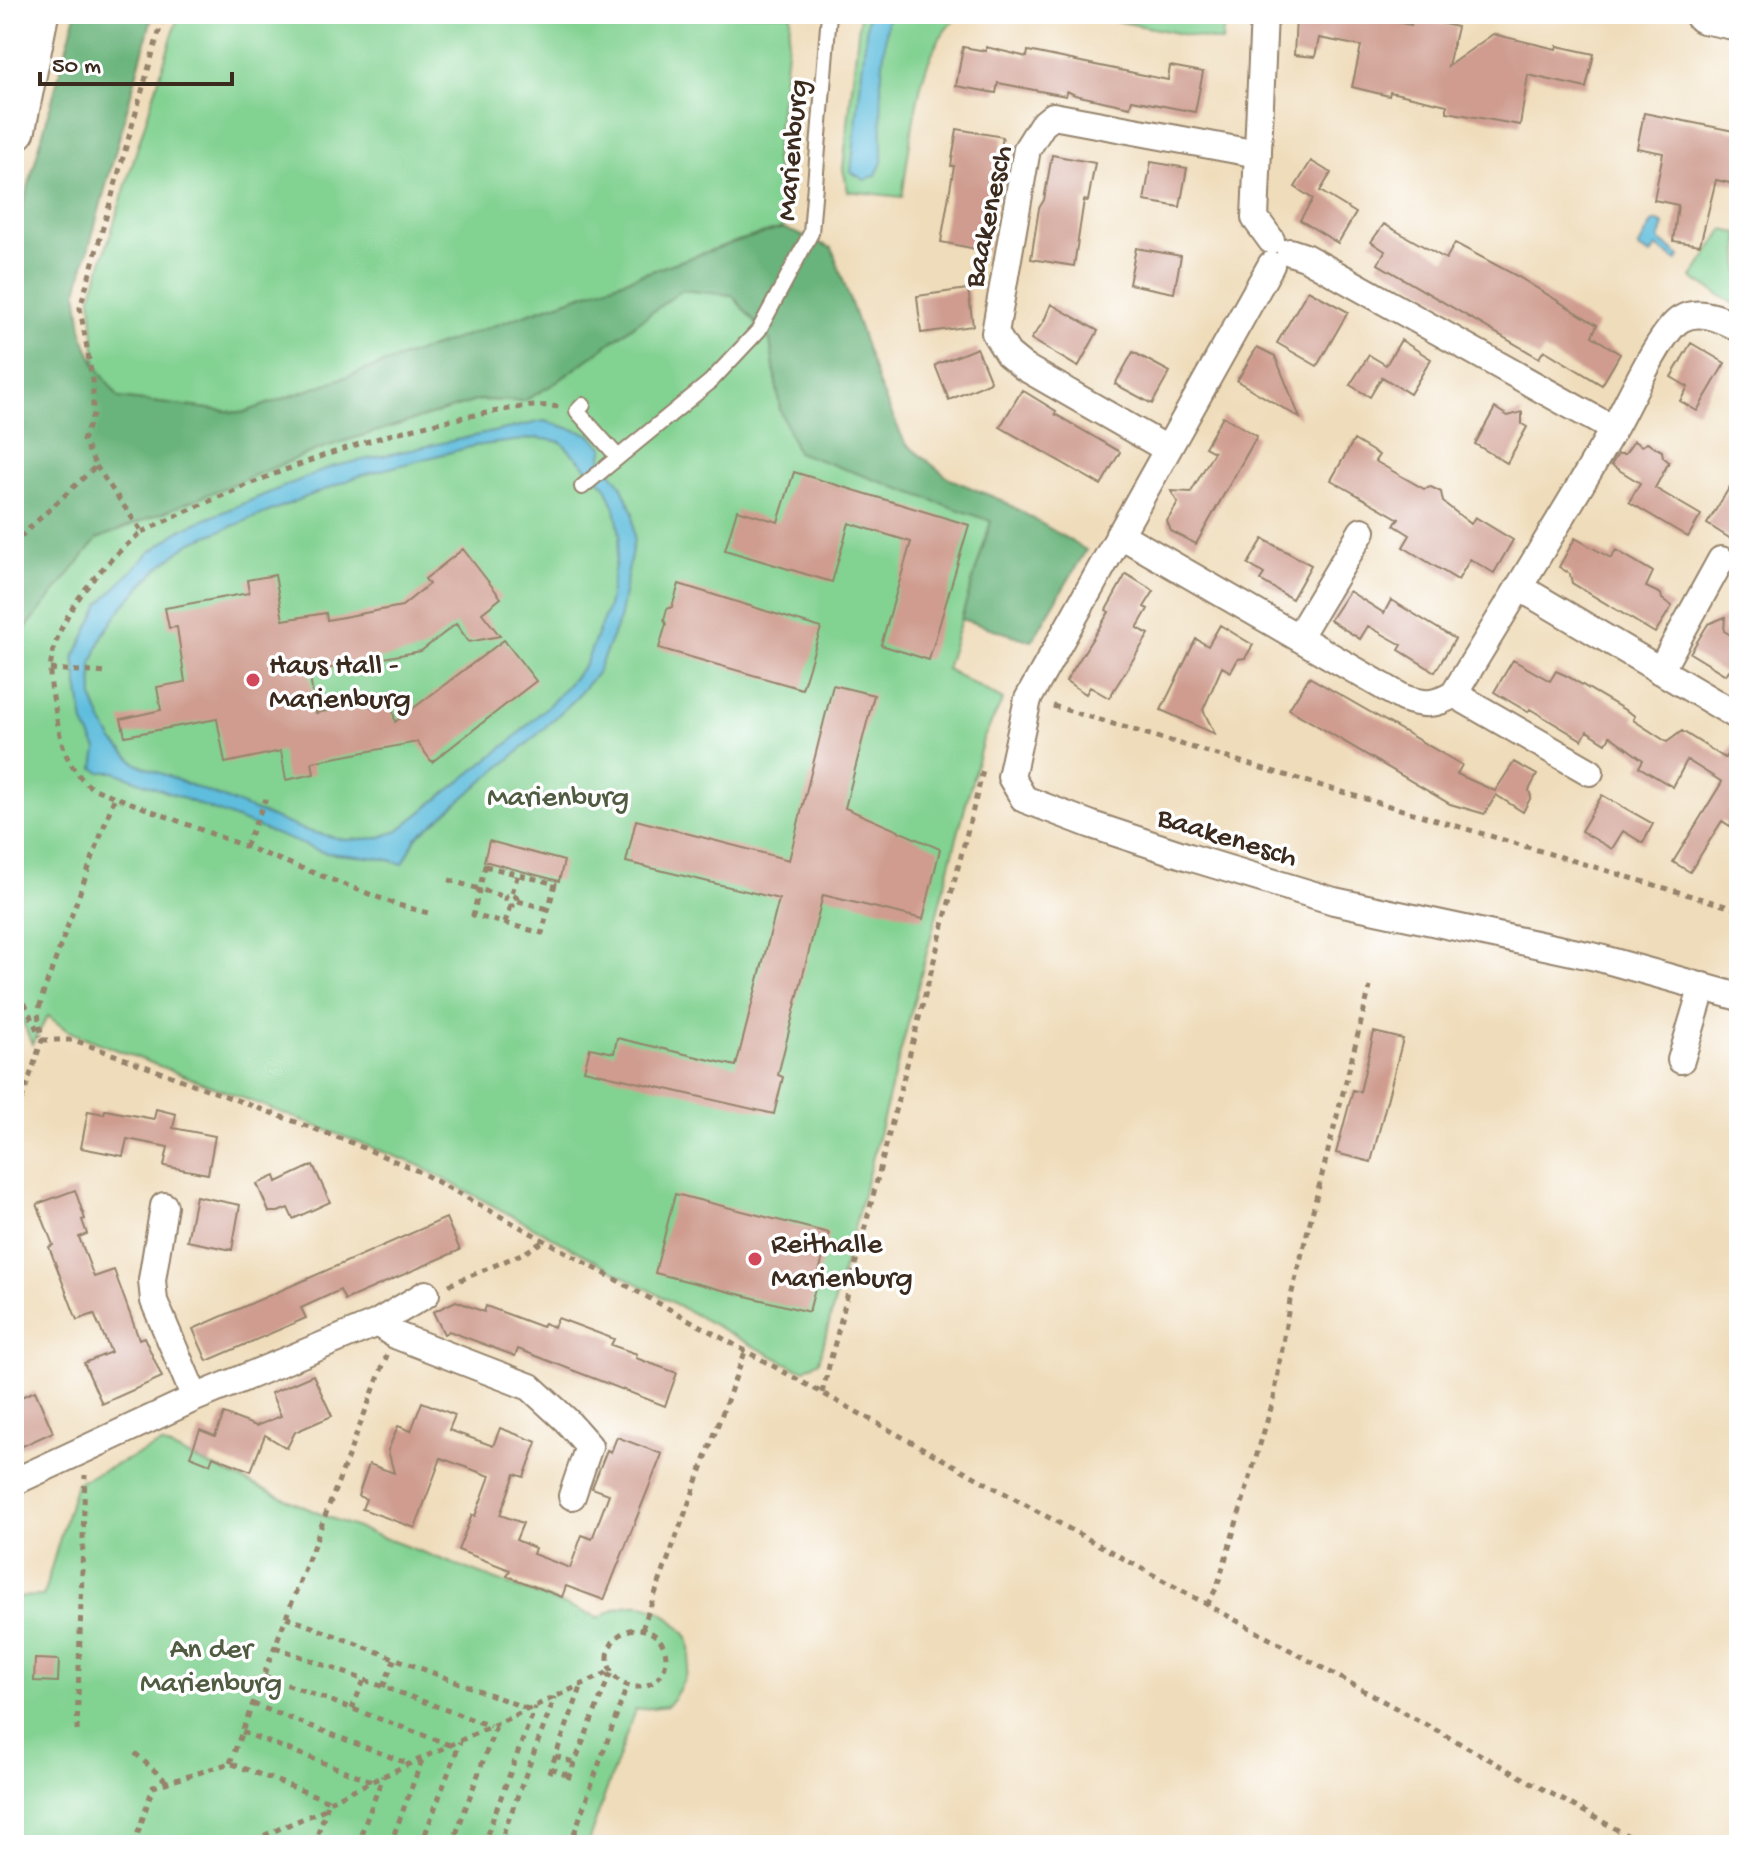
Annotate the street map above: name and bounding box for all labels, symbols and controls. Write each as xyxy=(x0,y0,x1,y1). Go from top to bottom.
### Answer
scale bar xyxy=(40,36,232,86)
text: 50 m xyxy=(52,53,101,82)
street label: Marienburg xyxy=(771,78,818,223)
street label: Baakenesch xyxy=(958,143,1023,292)
place label: Haus Hall - Marienburg xyxy=(269,650,411,719)
marker: Haus Hall - Marienburg xyxy=(244,671,262,689)
park label: Marienburg xyxy=(487,782,629,817)
street label: Baakenesch xyxy=(1151,801,1301,877)
place label: Reithalle Marienburg xyxy=(771,1229,913,1298)
marker: Reithalle Marienburg xyxy=(746,1250,764,1268)
park label: An der Marienburg xyxy=(140,1634,282,1703)

